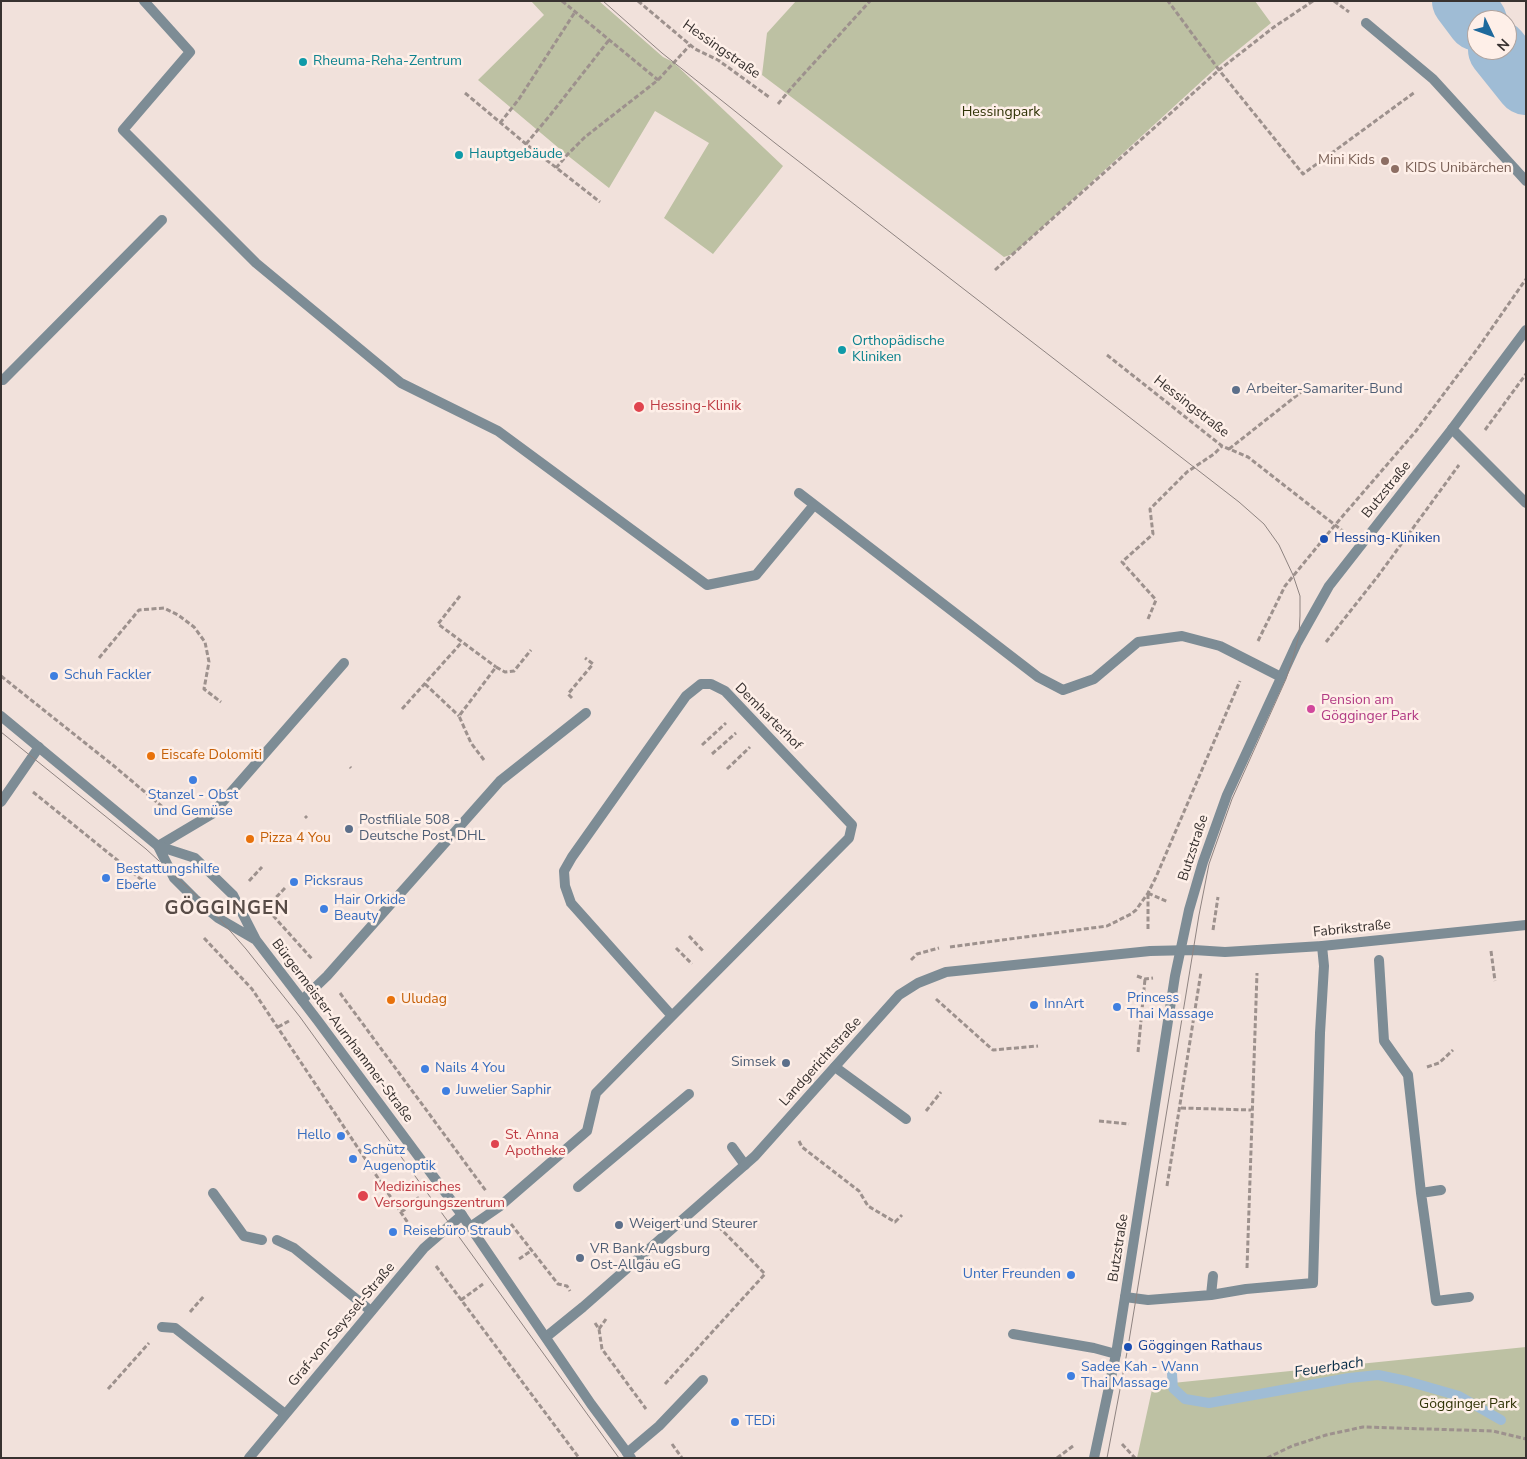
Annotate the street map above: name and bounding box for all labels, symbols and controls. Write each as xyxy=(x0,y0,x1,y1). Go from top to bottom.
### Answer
north arrow xyxy=(1467,10,1517,60)
street label: Hessingstraße xyxy=(679,17,763,83)
text: N xyxy=(1492,34,1513,55)
place label: Rheuma-Reha-Zentrum xyxy=(313,54,462,70)
marker: Rheuma-Reha-Zentrum xyxy=(297,56,309,68)
park label: Hessingpark xyxy=(962,105,1040,121)
place label: Hauptgebäude xyxy=(469,147,563,163)
marker: Hauptgebäude xyxy=(453,149,465,161)
place label: Mini Kids xyxy=(1318,153,1375,169)
marker: Mini Kids xyxy=(1379,155,1391,167)
place label: KIDS Unibärchen xyxy=(1405,161,1512,177)
marker: KIDS Unibärchen xyxy=(1389,163,1401,175)
place label: Orthopädische Kliniken xyxy=(852,334,944,367)
marker: Orthopädische Kliniken xyxy=(836,344,848,356)
street label: Hessingstraße xyxy=(1150,372,1232,442)
place label: Arbeiter-Samariter-Bund xyxy=(1246,382,1403,398)
marker: Arbeiter-Samariter-Bund xyxy=(1230,384,1242,396)
place label: Hessing-Klinik xyxy=(650,399,741,415)
marker: Hessing-Klinik xyxy=(632,400,646,414)
street label: Butzstraße xyxy=(1359,458,1415,522)
place label: Hessing-Kliniken xyxy=(1334,531,1440,547)
marker: Hessing-Kliniken xyxy=(1318,533,1330,545)
place label: Schuh Fackler xyxy=(64,668,151,684)
marker: Schuh Fackler xyxy=(48,670,60,682)
street label: Demharterhof xyxy=(731,680,805,754)
place label: Pension am Gögginger Park xyxy=(1321,693,1419,726)
marker: Pension am Gögginger Park xyxy=(1305,703,1317,715)
place label: Eiscafe Dolomiti xyxy=(161,748,262,764)
marker: Eiscafe Dolomiti xyxy=(145,750,157,762)
marker: Stanzel - Obst und Gemüse xyxy=(187,774,199,786)
place label: Stanzel - Obst und Gemüse xyxy=(148,788,238,820)
place label: Postfiliale 508 - Deutsche Post, DHL xyxy=(359,813,485,846)
street label: Butzstraße xyxy=(1175,813,1213,883)
marker: Postfiliale 508 - Deutsche Post, DHL xyxy=(343,823,355,835)
place label: Pizza 4 You xyxy=(260,831,331,847)
marker: Pizza 4 You xyxy=(244,833,256,845)
place label: Bestattungshilfe Eberle xyxy=(116,862,219,894)
marker: Bestattungshilfe Eberle xyxy=(100,872,112,884)
place label: Picksraus xyxy=(304,874,363,890)
marker: Picksraus xyxy=(288,876,300,888)
place label: Hair Orkide Beauty xyxy=(334,893,406,926)
district label: GÖGGINGEN xyxy=(163,898,291,920)
marker: Hair Orkide Beauty xyxy=(318,903,330,915)
street label: Fabrikstraße xyxy=(1312,917,1392,941)
street label: Bürgermeister-Aurnhammer-Straße xyxy=(268,936,416,1126)
place label: Princess Thai Massage xyxy=(1127,991,1214,1024)
place label: Uludag xyxy=(401,992,447,1008)
marker: Uludag xyxy=(385,994,397,1006)
place label: InnArt xyxy=(1044,997,1084,1013)
marker: InnArt xyxy=(1028,999,1040,1011)
marker: Princess Thai Massage xyxy=(1111,1001,1123,1013)
street label: Landgerichtstraße xyxy=(776,1014,866,1110)
place label: Simsek xyxy=(731,1055,776,1071)
marker: Simsek xyxy=(780,1057,792,1069)
place label: Nails 4 You xyxy=(435,1061,505,1077)
marker: Nails 4 You xyxy=(419,1063,431,1075)
place label: Juwelier Saphir xyxy=(456,1083,551,1099)
marker: Juwelier Saphir xyxy=(440,1085,452,1097)
place label: Hello xyxy=(297,1128,331,1144)
place label: St. Anna Apotheke xyxy=(505,1128,566,1160)
marker: Hello xyxy=(335,1130,347,1142)
marker: St. Anna Apotheke xyxy=(489,1138,501,1150)
place label: Schütz Augenoptik xyxy=(363,1143,436,1176)
marker: Schütz Augenoptik xyxy=(347,1153,359,1165)
place label: Medizinisches Versorgungszentrum xyxy=(374,1180,505,1212)
marker: Medizinisches Versorgungszentrum xyxy=(356,1189,370,1203)
street label: Butzstraße xyxy=(1105,1213,1133,1283)
place label: Weigert und Steurer xyxy=(629,1217,757,1233)
marker: Weigert und Steurer xyxy=(613,1219,625,1231)
place label: Reisebüro Straub xyxy=(403,1224,511,1240)
marker: Reisebüro Straub xyxy=(387,1226,399,1238)
place label: VR Bank Augsburg Ost-Allgäu eG xyxy=(590,1242,710,1274)
marker: VR Bank Augsburg Ost-Allgäu eG xyxy=(574,1252,586,1264)
street label: Graf-von-Seyssel-Straße xyxy=(285,1260,399,1390)
place label: Unter Freunden xyxy=(963,1267,1061,1283)
marker: Unter Freunden xyxy=(1065,1269,1077,1281)
place label: Göggingen Rathaus xyxy=(1138,1339,1262,1355)
marker: Göggingen Rathaus xyxy=(1122,1341,1134,1353)
water label: Feuerbach xyxy=(1293,1354,1365,1382)
place label: Sadee Kah - Wann Thai Massage xyxy=(1081,1360,1199,1392)
marker: Sadee Kah - Wann Thai Massage xyxy=(1065,1370,1077,1382)
park label: Gögginger Park xyxy=(1419,1397,1517,1413)
place label: TEDi xyxy=(745,1414,775,1430)
marker: TEDi xyxy=(729,1416,741,1428)

